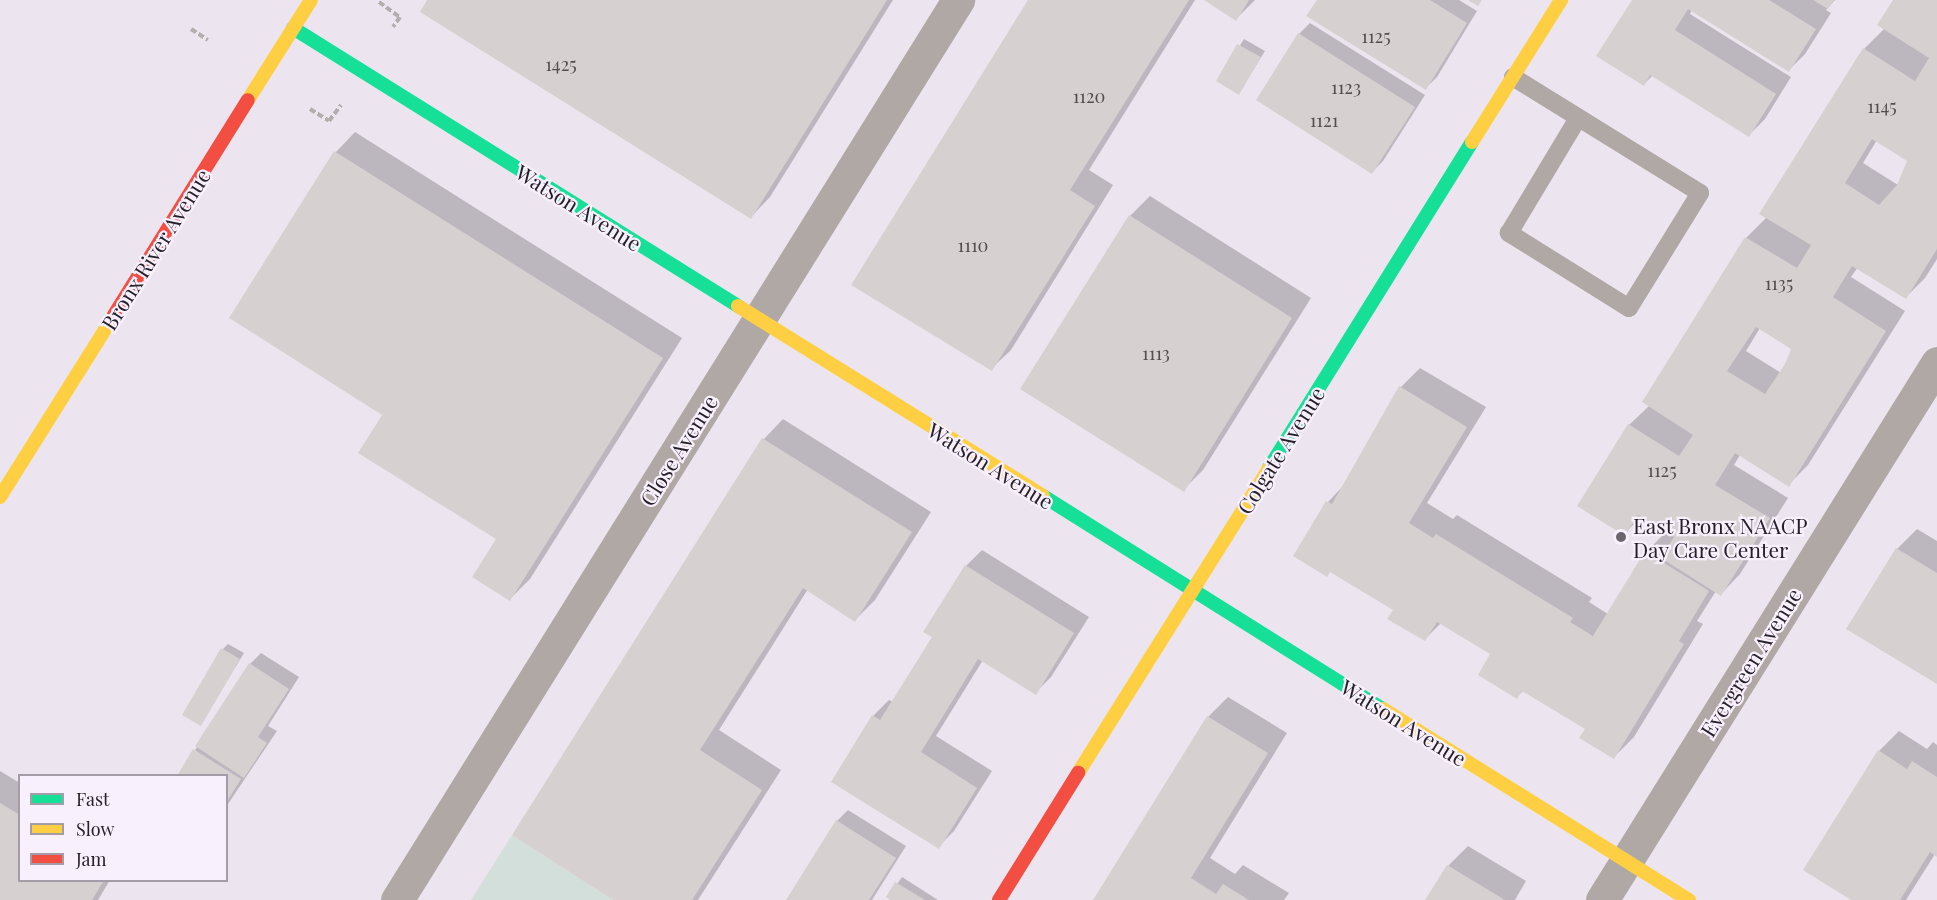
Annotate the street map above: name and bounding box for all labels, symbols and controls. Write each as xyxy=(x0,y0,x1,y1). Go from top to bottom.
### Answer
house number: 1125 xyxy=(1361,25,1391,47)
house number: 1425 xyxy=(545,53,577,75)
house number: 1123 xyxy=(1331,76,1361,98)
house number: 1120 xyxy=(1073,85,1105,107)
house number: 1145 xyxy=(1867,95,1897,117)
house number: 1121 xyxy=(1310,109,1338,131)
street label: Watson Avenue xyxy=(511,158,647,256)
street label: Bronx River Avenue xyxy=(95,163,215,335)
house number: 1110 xyxy=(958,234,988,256)
house number: 1135 xyxy=(1765,272,1793,294)
house number: 1113 xyxy=(1142,342,1170,364)
street label: Colgate Avenue xyxy=(1231,382,1329,518)
street label: Close Avenue xyxy=(634,390,722,510)
street label: Watson Avenue xyxy=(923,416,1059,514)
house number: 1125 xyxy=(1647,459,1677,481)
place label: East Bronx NAACP Day Care Center xyxy=(1633,512,1808,562)
marker: East Bronx NAACP Day Care Center xyxy=(1614,530,1628,544)
street label: Evergreen Avenue xyxy=(1694,583,1806,741)
street label: Watson Avenue xyxy=(1336,673,1472,771)
legend xyxy=(18,774,228,882)
text: Fast xyxy=(76,787,109,811)
text: Slow xyxy=(76,817,114,841)
text: Jam xyxy=(76,847,106,871)

